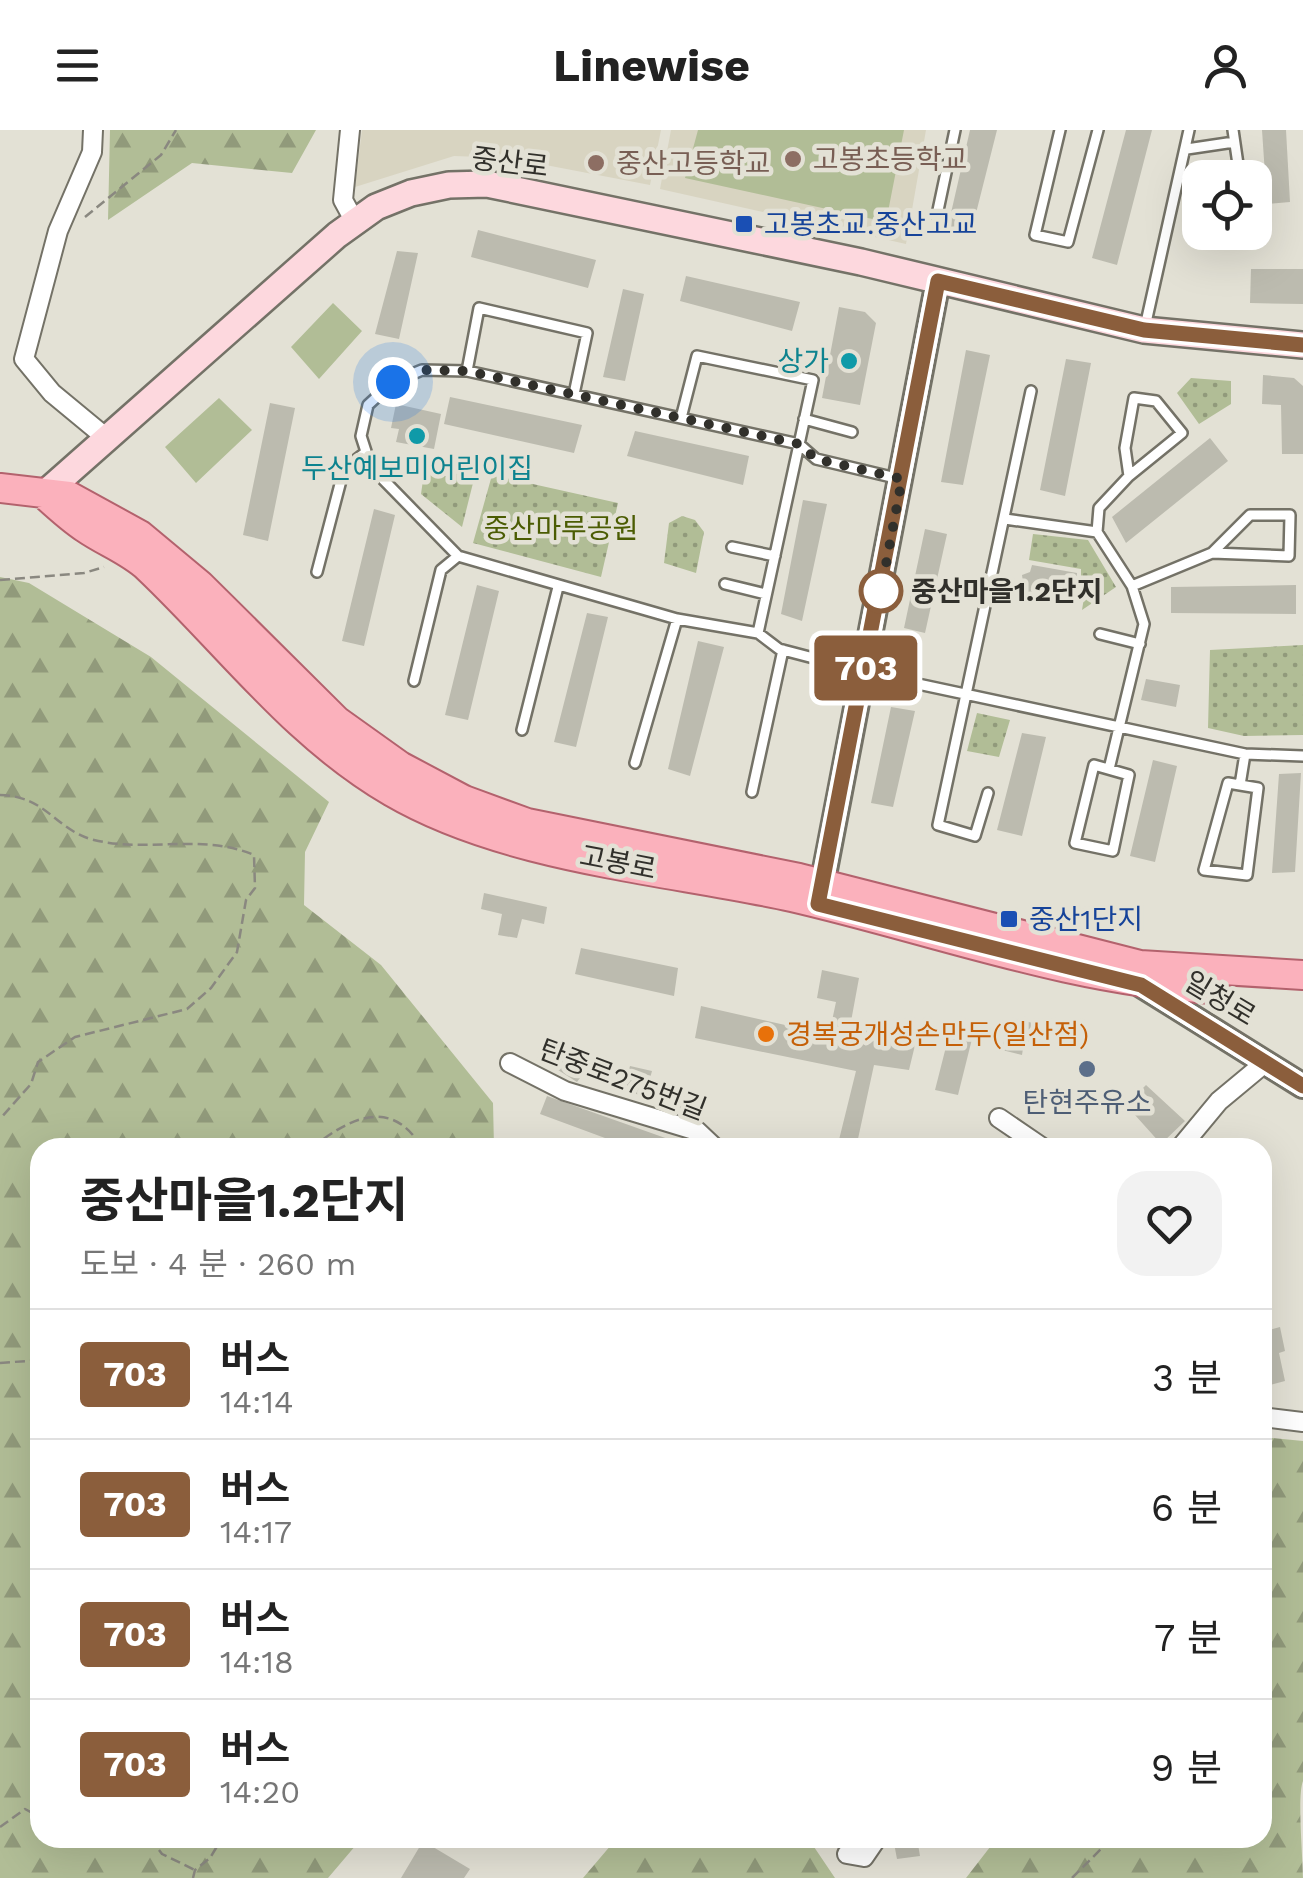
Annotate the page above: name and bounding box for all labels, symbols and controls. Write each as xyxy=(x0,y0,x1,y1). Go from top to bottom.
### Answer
icon: menu xyxy=(50,38,105,93)
icon: person xyxy=(1198,38,1253,93)
text: Linewise xyxy=(553,39,750,92)
street label: 중산로 xyxy=(470,141,550,184)
place label: 고봉초등학교 xyxy=(813,143,968,176)
place label: 중산고등학교 xyxy=(616,147,771,180)
marker: 고봉초등학교 xyxy=(782,148,804,170)
marker: 중산고등학교 xyxy=(585,152,607,174)
map controls xyxy=(1182,160,1272,250)
button: locate xyxy=(1182,160,1272,250)
place label: 고봉초교.중산고교 xyxy=(764,208,978,241)
marker: 고봉초교.중산고교 xyxy=(733,213,755,235)
place label: 상가 xyxy=(777,345,829,378)
marker: 상가 xyxy=(838,350,860,372)
your location xyxy=(368,357,418,407)
marker: 두산예보미어린이집 xyxy=(406,425,428,447)
place label: 두산예보미어린이집 xyxy=(301,452,533,485)
park label: 중산마루공원 xyxy=(484,512,638,545)
marker: 중산마을1.2단지 xyxy=(860,570,902,612)
place label: 중산마을1.2단지 xyxy=(911,575,1102,608)
line badge: 703 xyxy=(808,636,924,700)
text: 703 xyxy=(834,647,898,689)
street label: 고봉로 xyxy=(577,839,659,886)
place label: 중산1단지 xyxy=(1029,903,1143,936)
marker: 중산1단지 xyxy=(998,908,1020,930)
street label: 일청로 xyxy=(1178,964,1261,1032)
place label: 경복궁개성손만두(일산점) xyxy=(786,1018,1089,1051)
marker: 경복궁개성손만두(일산점) xyxy=(755,1023,777,1045)
street label: 탄중로275번길 xyxy=(534,1032,711,1127)
marker: 탄현주유소 xyxy=(1076,1058,1098,1080)
place label: 탄현주유소 xyxy=(1023,1086,1151,1119)
button: heart xyxy=(1117,1171,1222,1276)
text: 중산마을1.2단지 xyxy=(80,1172,408,1229)
text: 도보 · 4 분 · 260 m xyxy=(80,1245,356,1283)
text: 버스 xyxy=(220,1337,290,1381)
text: 703 xyxy=(103,1353,167,1395)
text: 3 분 xyxy=(1152,1356,1222,1400)
text: 14:14 xyxy=(220,1383,294,1421)
text: 버스 xyxy=(220,1467,290,1511)
text: 703 xyxy=(103,1483,167,1525)
text: 6 분 xyxy=(1151,1486,1222,1530)
text: 14:17 xyxy=(220,1513,292,1551)
text: 버스 xyxy=(220,1597,290,1641)
text: 703 xyxy=(103,1613,167,1655)
text: 7 분 xyxy=(1154,1616,1222,1660)
text: 14:18 xyxy=(220,1643,294,1681)
text: 버스 xyxy=(220,1727,290,1771)
text: 703 xyxy=(103,1743,167,1785)
text: 9 분 xyxy=(1151,1746,1222,1790)
text: 14:20 xyxy=(220,1773,300,1811)

